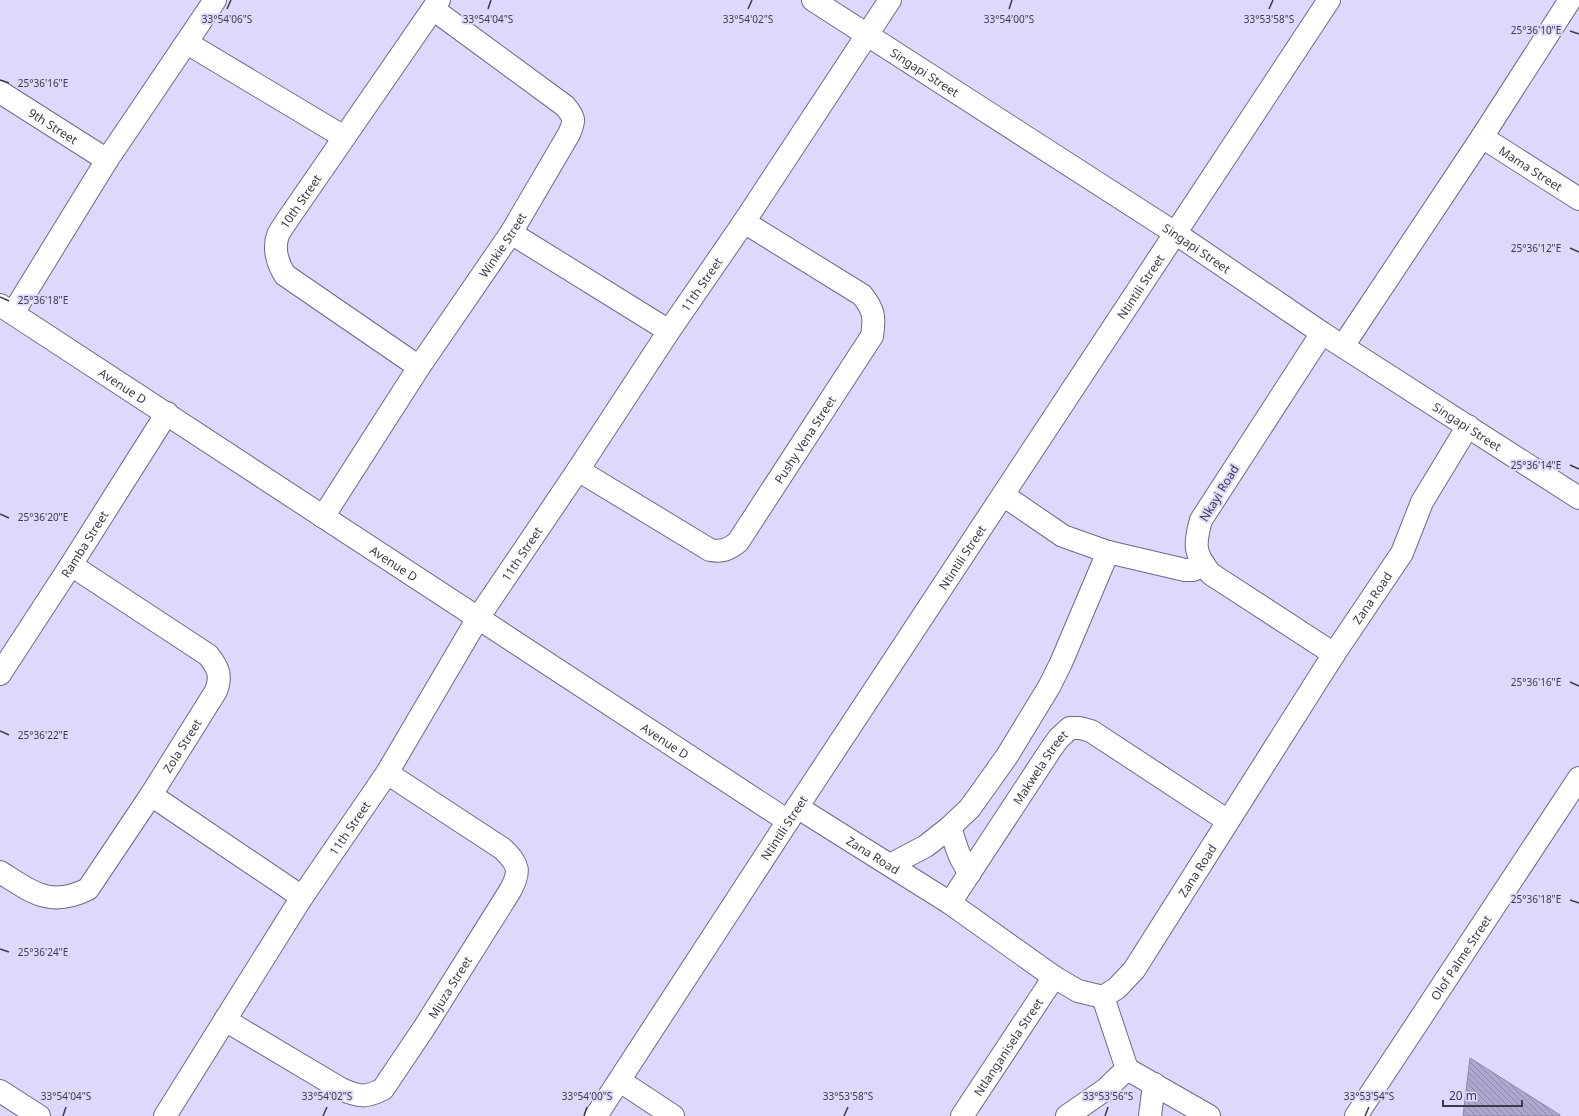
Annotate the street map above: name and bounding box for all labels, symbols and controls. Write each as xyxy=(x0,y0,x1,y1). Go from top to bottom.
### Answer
text: 33°54'06"S xyxy=(202,12,253,26)
text: 33°54'04"S xyxy=(463,12,514,26)
text: 33°54'02"S xyxy=(723,12,774,26)
text: 33°54'00"S xyxy=(984,12,1035,26)
text: 33°53'58"S xyxy=(1244,12,1295,26)
text: 25°36'10"E xyxy=(1511,23,1561,37)
street label: Singapi Street xyxy=(887,44,963,101)
text: 25°36'16"E xyxy=(18,76,68,90)
street label: 9th Street xyxy=(25,104,82,148)
street label: Mama Street xyxy=(1496,142,1566,195)
street label: 10th Street xyxy=(276,170,325,232)
street label: Winkie Street xyxy=(475,209,530,281)
street label: Singapi Street xyxy=(1160,219,1235,277)
text: 25°36'12"E xyxy=(1511,241,1561,255)
street label: Ntintili Street xyxy=(1113,250,1168,322)
street label: 11th Street xyxy=(677,253,726,315)
text: 25°36'18"E xyxy=(18,293,68,307)
street label: Avenue D xyxy=(96,364,150,408)
street label: Pushy Vena Street xyxy=(770,392,840,487)
street label: Singapi Street xyxy=(1430,398,1505,455)
text: 25°36'14"E xyxy=(1511,458,1561,472)
street label: Nkayi Road xyxy=(1195,461,1243,525)
street label: Ramba Street xyxy=(57,507,112,581)
text: 25°36'20"E xyxy=(18,510,68,524)
street label: Ntintili Street xyxy=(934,521,990,593)
street label: 11th Street xyxy=(497,523,546,584)
street label: Avenue D xyxy=(367,541,422,585)
street label: Zana Road xyxy=(1348,568,1396,627)
text: 25°36'16"E xyxy=(1511,675,1561,689)
street label: Zola Street xyxy=(159,715,205,776)
street label: Avenue D xyxy=(638,719,693,763)
street label: Makwela Street xyxy=(1008,725,1072,808)
text: 25°36'22"E xyxy=(18,728,68,742)
street label: Ntintili Street xyxy=(756,791,812,863)
street label: 11th Street xyxy=(325,797,374,858)
street label: Zana Road xyxy=(843,832,903,878)
street label: Zana Road xyxy=(1174,841,1220,900)
text: 25°36'18"E xyxy=(1511,892,1561,906)
street label: Olof Palme Street xyxy=(1426,911,1495,1003)
text: 25°36'24"E xyxy=(18,945,68,959)
street label: Mjuza Street xyxy=(424,952,476,1021)
street label: Ntlanganisela Street xyxy=(969,994,1047,1099)
scale bar xyxy=(1443,1082,1522,1108)
text: 20 m xyxy=(1449,1087,1477,1104)
text: 33°54'04"S xyxy=(41,1089,92,1103)
text: 33°54'02"S xyxy=(302,1089,353,1103)
text: 33°54'00"S xyxy=(562,1089,613,1103)
text: 33°53'58"S xyxy=(823,1089,874,1103)
text: 33°53'56"S xyxy=(1083,1089,1134,1103)
text: 33°53'54"S xyxy=(1344,1089,1395,1103)

